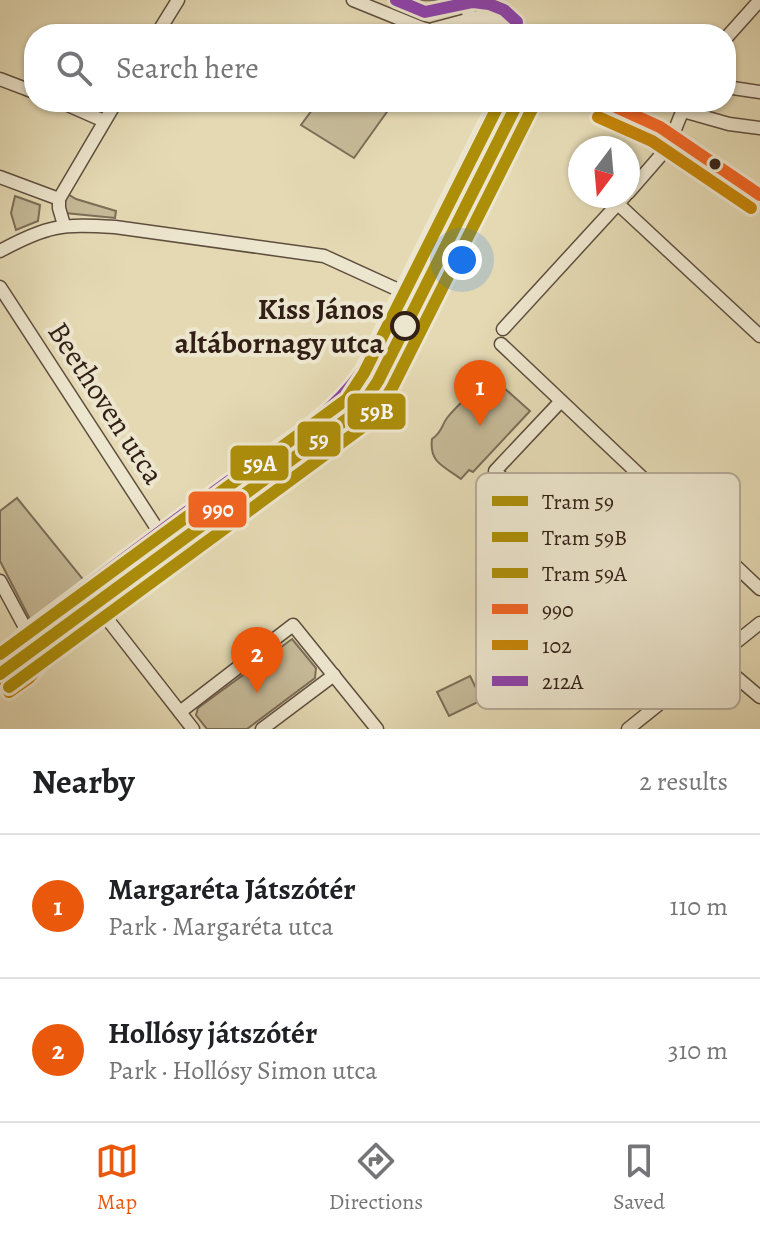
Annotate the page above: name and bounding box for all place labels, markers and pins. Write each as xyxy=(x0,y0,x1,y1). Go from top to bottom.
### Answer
unlabelled marker xyxy=(707,156,723,172)
place label: Kiss János altábornagy utca xyxy=(175,289,384,363)
marker: Kiss János altábornagy utca xyxy=(391,312,419,340)
pin: 1 xyxy=(454,360,506,426)
pin: 2 xyxy=(231,627,283,693)

